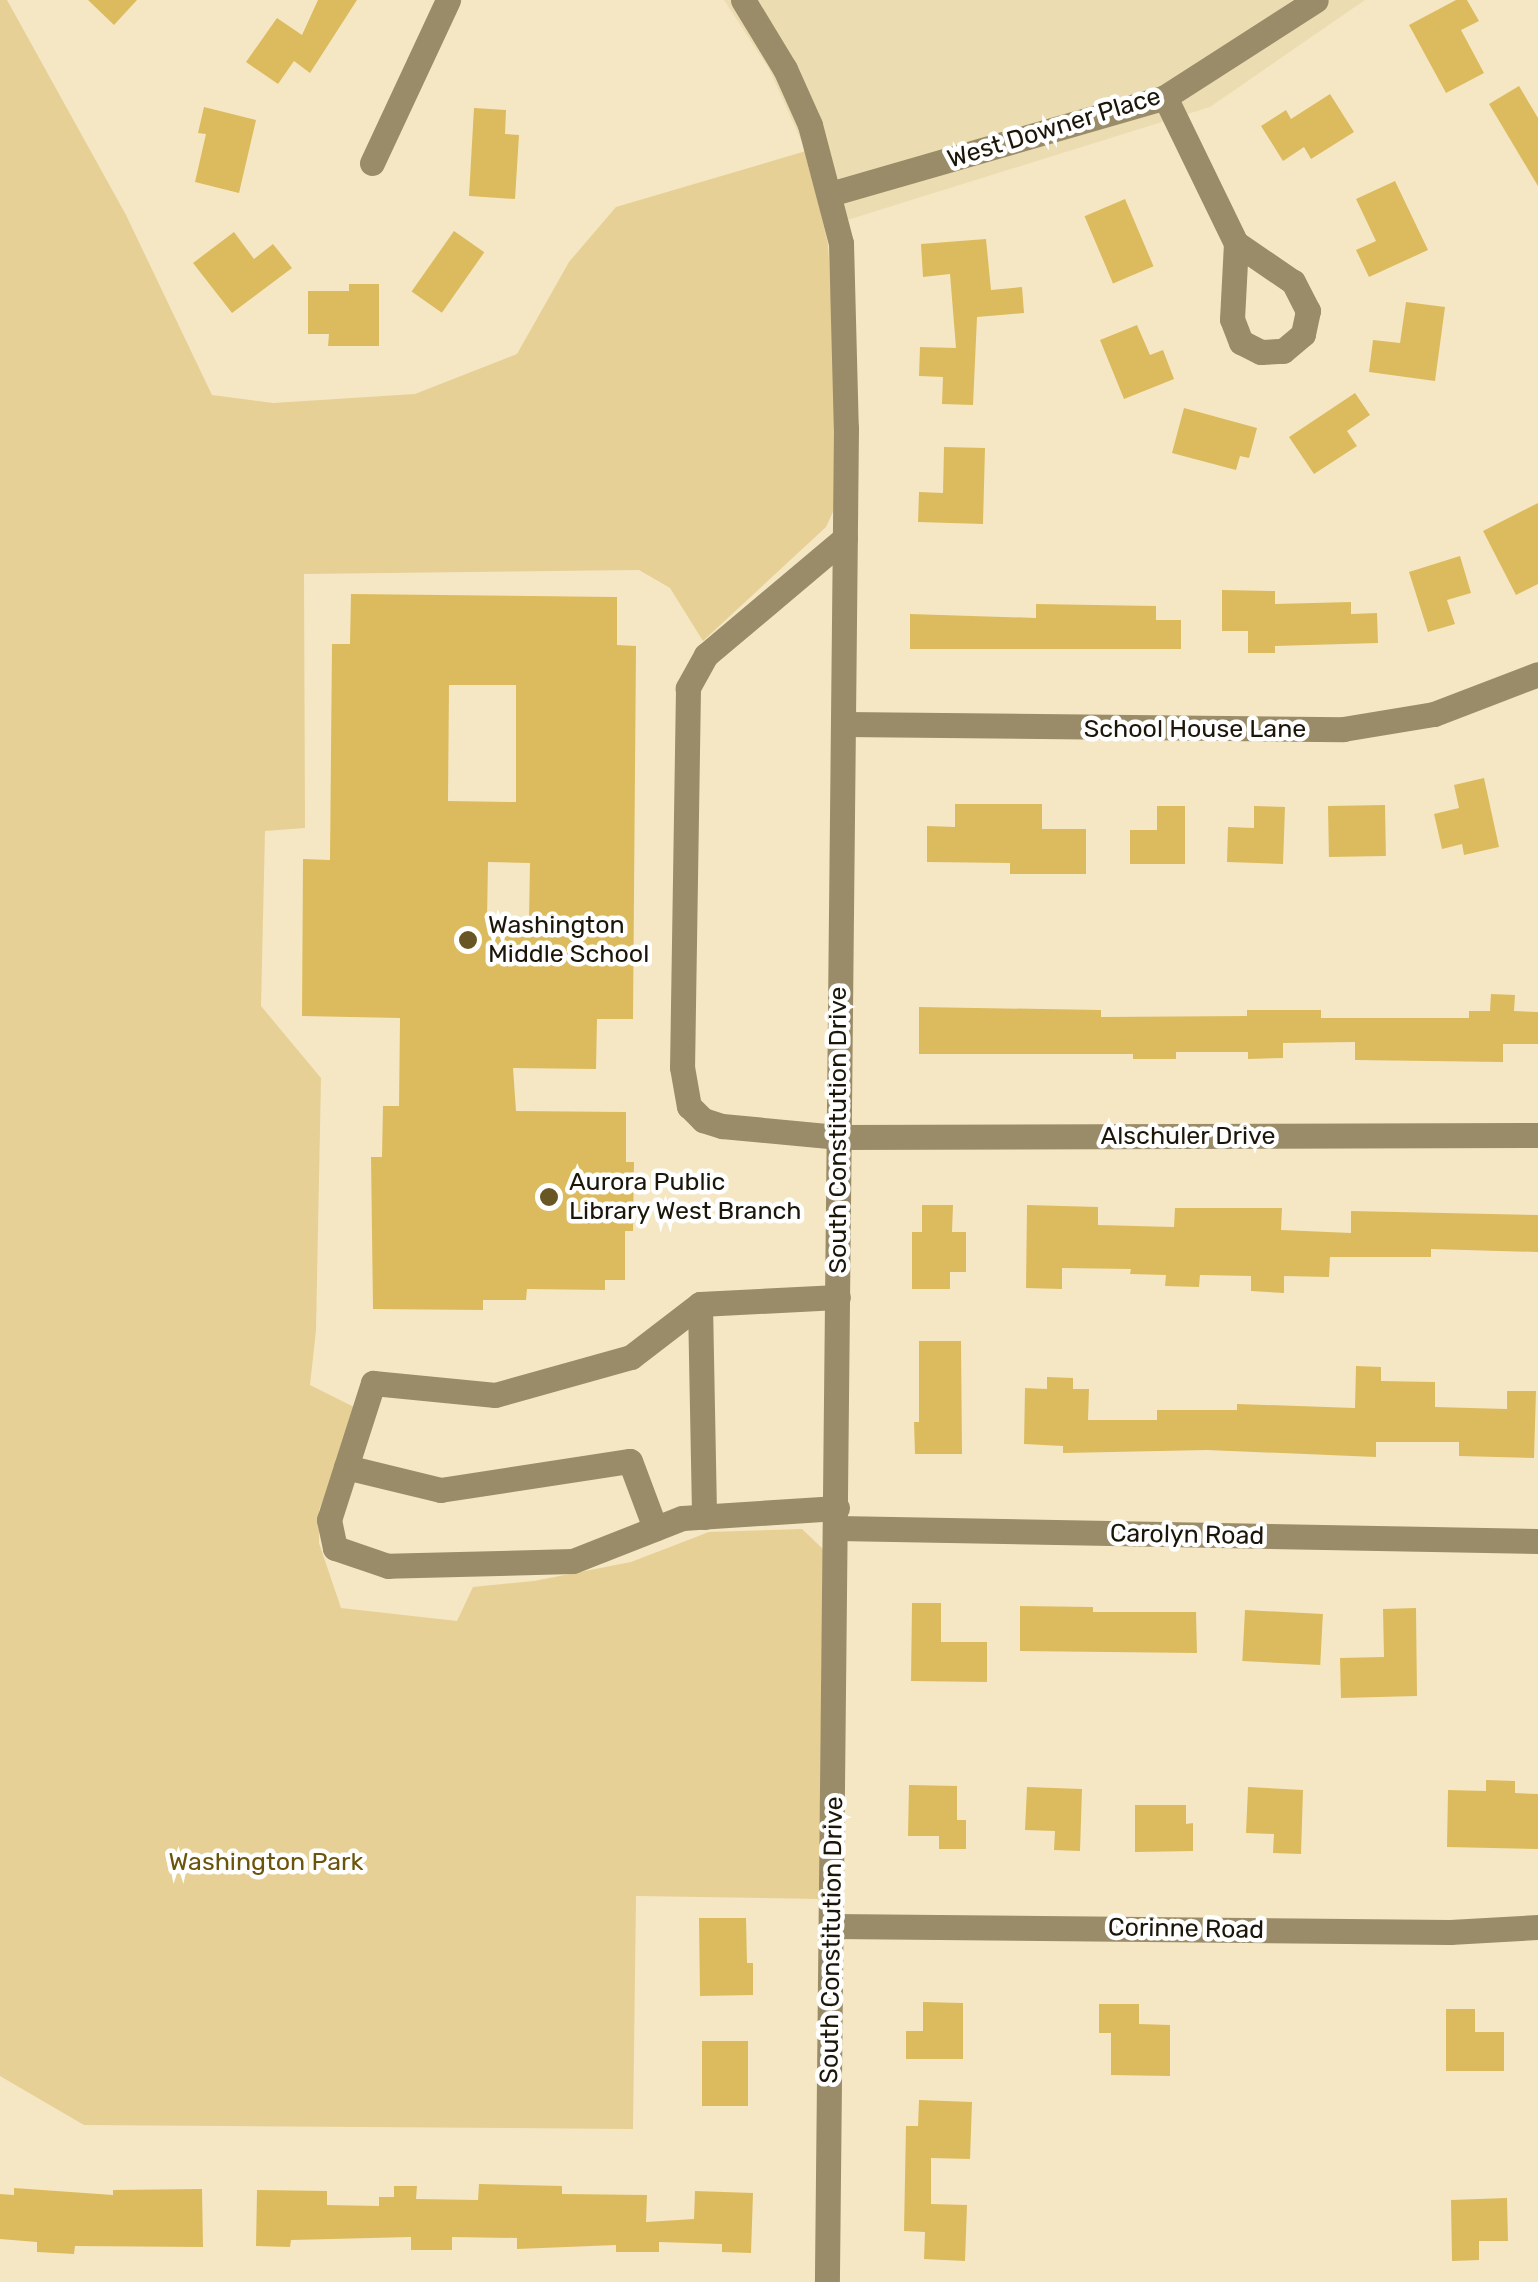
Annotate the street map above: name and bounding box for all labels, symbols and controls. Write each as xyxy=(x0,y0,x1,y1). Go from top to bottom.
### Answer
street label: West Downer Place xyxy=(944,81,1164,175)
street label: School House Lane xyxy=(1084,714,1306,744)
place label: Washington Middle School xyxy=(488,911,649,970)
marker: Washington Middle School xyxy=(457,929,479,951)
street label: South Constitution Drive xyxy=(823,986,853,1274)
street label: Alschuler Drive xyxy=(1100,1121,1276,1151)
place label: Aurora Public Library West Branch xyxy=(569,1168,803,1227)
marker: Aurora Public Library West Branch xyxy=(538,1186,560,1208)
street label: Carolyn Road xyxy=(1110,1519,1264,1551)
street label: South Constitution Drive xyxy=(814,1796,850,2084)
park label: Washington Park xyxy=(169,1847,363,1877)
street label: Corinne Road xyxy=(1108,1913,1264,1945)

